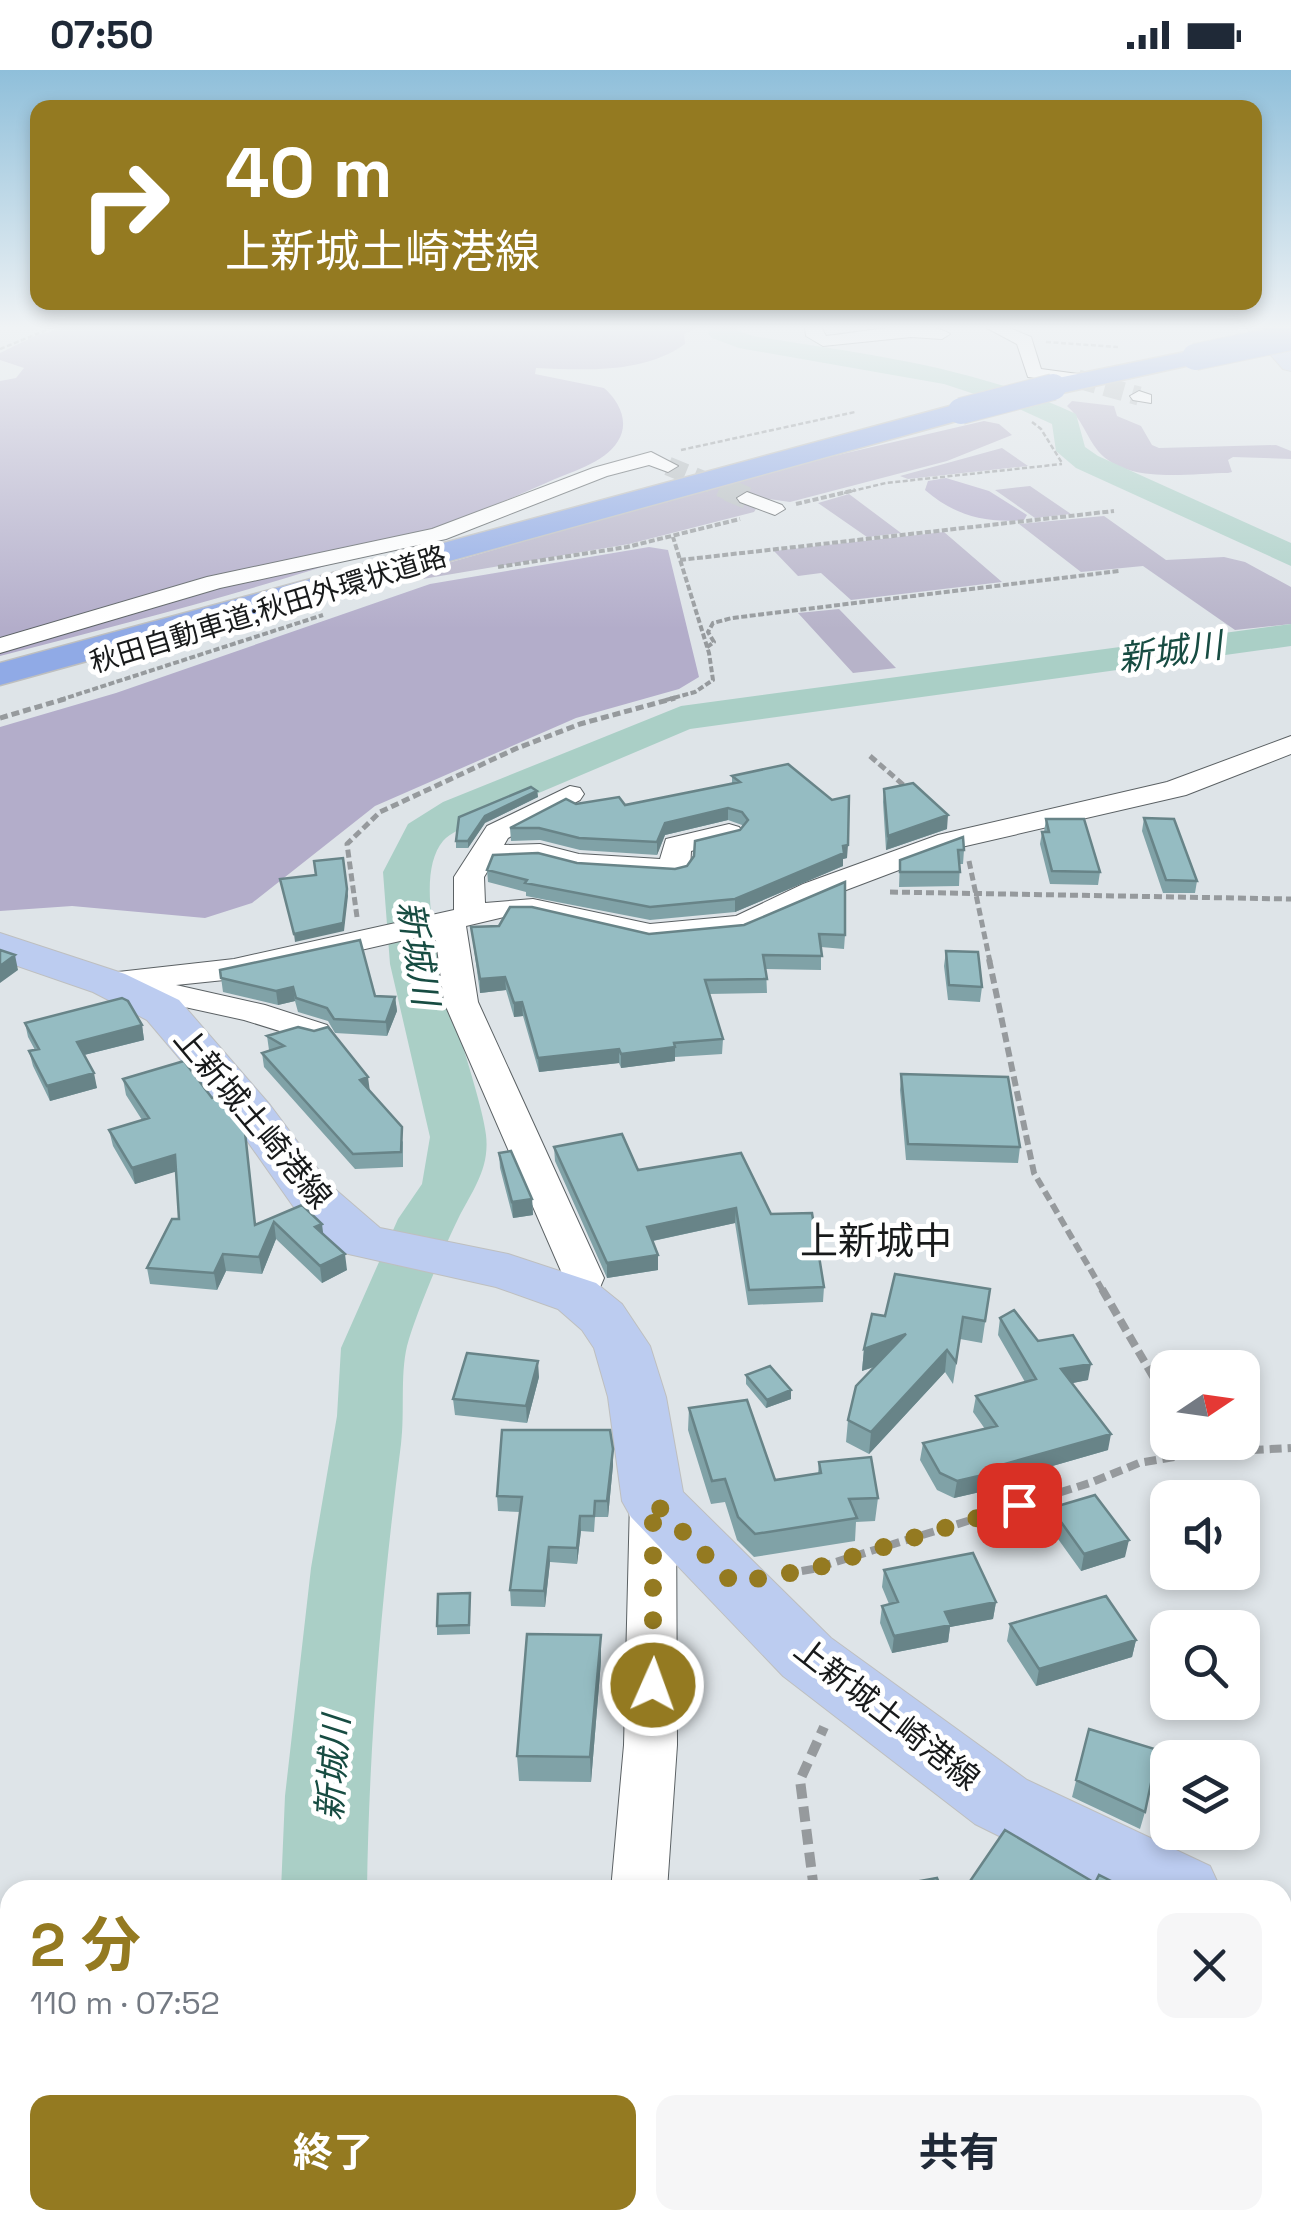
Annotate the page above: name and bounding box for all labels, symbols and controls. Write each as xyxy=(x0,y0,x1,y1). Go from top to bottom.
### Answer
text: 07:50 xyxy=(50,11,154,59)
text: 40 m xyxy=(225,128,392,217)
icon: right xyxy=(60,140,190,270)
text: 上新城土崎港線 xyxy=(225,223,540,280)
street label: 秋田自動車道;秋田外環状道路 xyxy=(85,538,451,680)
water label: 新城川 xyxy=(1115,622,1229,681)
water label: 新城川 xyxy=(388,898,449,1012)
street label: 上新城土崎港線 xyxy=(166,1019,340,1217)
district label: 上新城中 xyxy=(800,1217,952,1265)
north arrow xyxy=(1150,1350,1260,1460)
map controls xyxy=(1150,1350,1260,1850)
pin xyxy=(977,1463,1062,1548)
icon: arrive xyxy=(992,1478,1047,1533)
button: sound xyxy=(1150,1480,1260,1590)
button: search xyxy=(1150,1610,1260,1720)
street label: 上新城土崎港線 xyxy=(786,1629,988,1799)
position arrow xyxy=(601,1633,705,1737)
water label: 新城川 xyxy=(307,1710,359,1822)
button: layers xyxy=(1150,1740,1260,1850)
text: 2 分 xyxy=(30,1907,141,1984)
button: close xyxy=(1157,1913,1262,2018)
text: 110 m · 07:52 xyxy=(30,1983,220,2023)
button: 終了 xyxy=(30,2095,636,2210)
button: 共有 xyxy=(656,2095,1262,2210)

